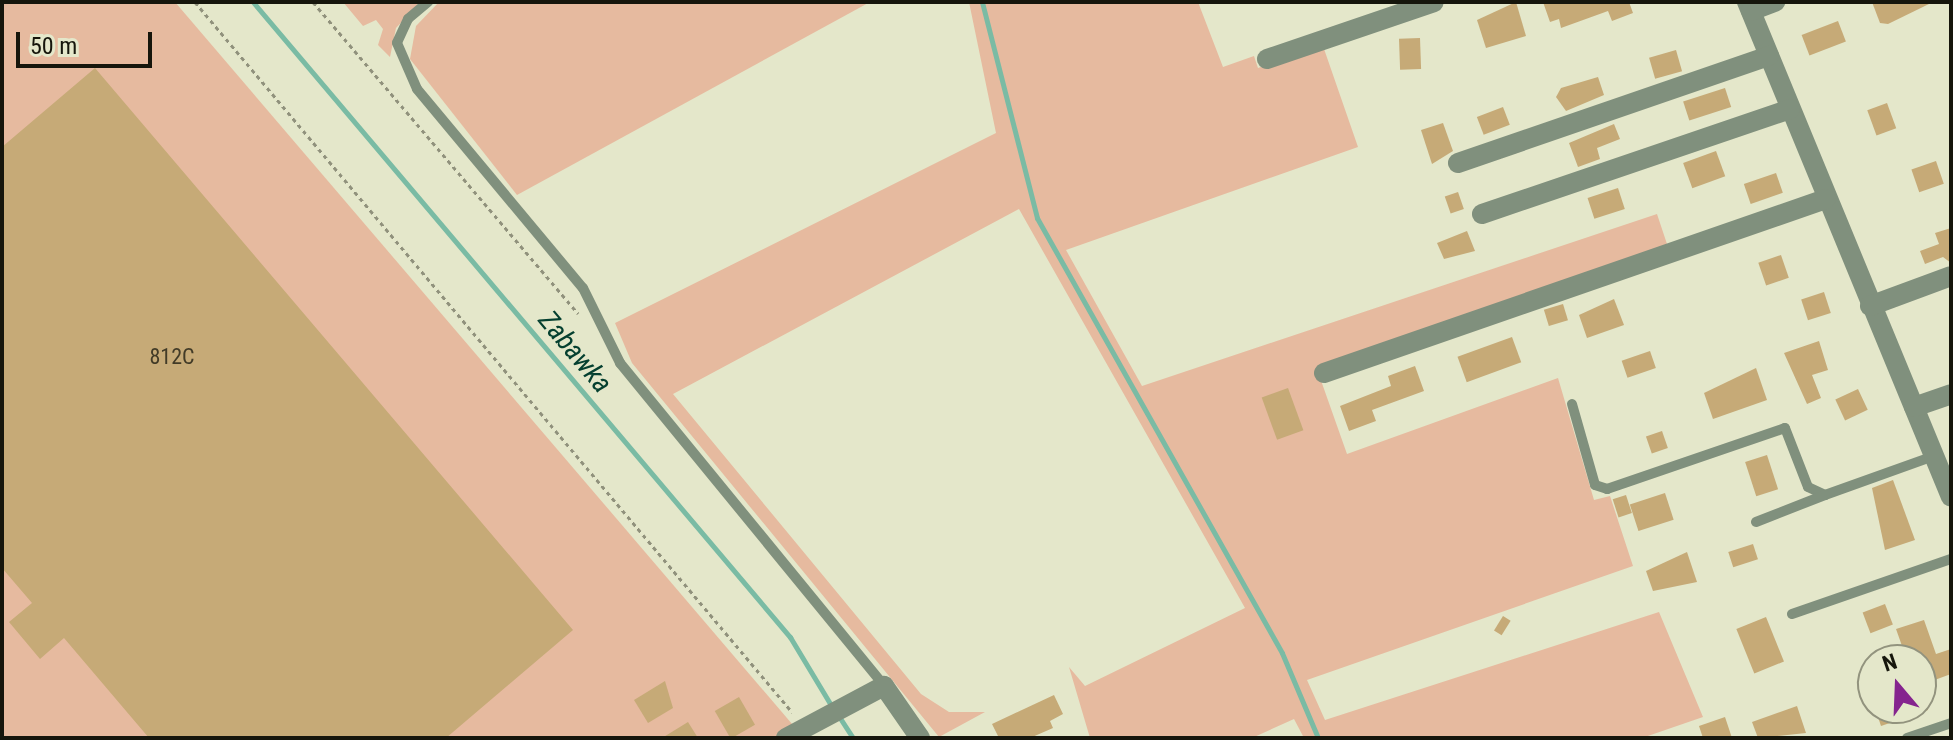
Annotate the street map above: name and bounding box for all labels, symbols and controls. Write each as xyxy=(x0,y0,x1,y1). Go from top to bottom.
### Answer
scale bar xyxy=(20,16,156,66)
text: 50 m xyxy=(30,32,77,60)
water label: Zabawka xyxy=(531,304,619,400)
house number: 812C xyxy=(149,344,195,370)
north arrow xyxy=(1857,644,1937,724)
text: N xyxy=(1879,649,1900,677)

